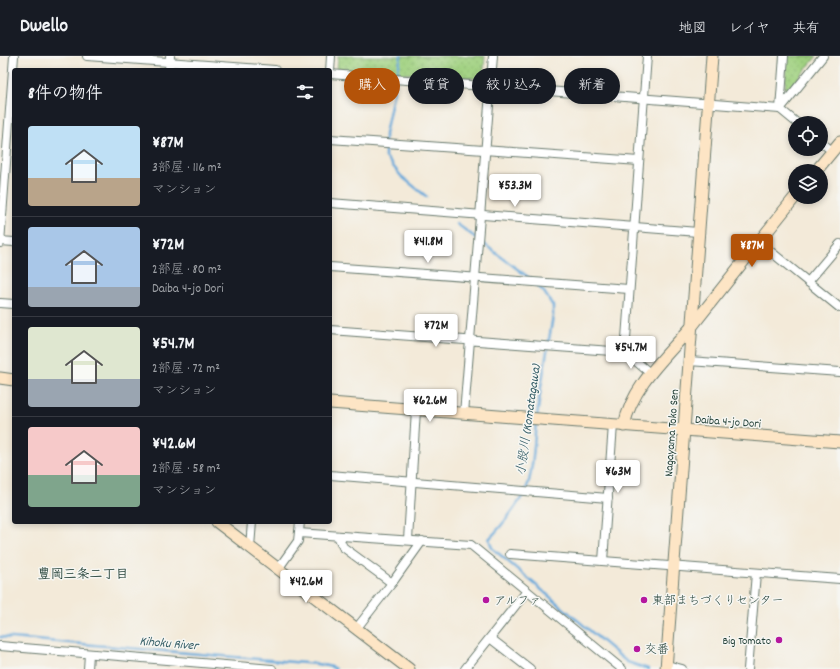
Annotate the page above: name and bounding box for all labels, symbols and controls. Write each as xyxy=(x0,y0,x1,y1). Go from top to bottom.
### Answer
text: Dwello xyxy=(20,14,68,41)
text: 地図 xyxy=(679,19,707,39)
text: レイヤ xyxy=(729,19,770,39)
text: 共有 xyxy=(792,19,820,39)
chip: 購入 xyxy=(344,68,400,104)
chip: 賃貸 xyxy=(408,68,464,104)
chip: 絞り込み xyxy=(472,68,556,104)
chip: 新着 xyxy=(564,68,620,104)
icon: filters xyxy=(294,81,316,103)
text: 8件の物件 xyxy=(28,83,103,107)
map controls xyxy=(788,116,828,204)
button: locate xyxy=(788,116,828,156)
text: ¥87M xyxy=(152,132,184,156)
icon: home xyxy=(60,142,108,190)
text: 3部屋 · 116 m² xyxy=(152,159,221,178)
button: layers xyxy=(788,164,828,204)
pin: ¥53.3M xyxy=(482,174,548,208)
text: ¥53.3M xyxy=(498,177,532,196)
text: マンション xyxy=(152,181,216,200)
pin: ¥41.8M xyxy=(395,230,461,264)
text: ¥41.8M xyxy=(413,233,443,252)
text: ¥72M xyxy=(152,234,184,258)
pin: ¥87M xyxy=(728,234,776,268)
text: ¥87M xyxy=(740,237,764,256)
icon: home xyxy=(60,243,108,291)
text: 2部屋 · 80 m² xyxy=(152,261,222,280)
text: Daiba 4-jo Dori xyxy=(152,280,224,299)
pin: ¥72M xyxy=(412,314,460,348)
text: ¥72M xyxy=(424,317,448,336)
text: ¥54.7M xyxy=(152,333,194,357)
pin: ¥54.7M xyxy=(598,336,664,370)
text: ¥54.7M xyxy=(615,339,647,358)
icon: home xyxy=(60,343,108,391)
text: 2部屋 · 72 m² xyxy=(152,360,220,379)
water label: 小股川 (Komatagawa) xyxy=(512,363,547,477)
text: マンション xyxy=(152,382,216,401)
street label: Nagayama Toko Sen xyxy=(661,388,684,477)
pin: ¥62.6M xyxy=(397,389,463,423)
text: ¥62.6M xyxy=(413,392,447,411)
street label: Daiba 4-jo Dori xyxy=(694,412,761,433)
text: ¥42.6M xyxy=(152,433,196,457)
icon: home xyxy=(60,443,108,491)
text: 2部屋 · 58 m² xyxy=(152,460,220,479)
pin: ¥63M xyxy=(594,460,642,494)
text: ¥63M xyxy=(605,463,631,482)
text: マンション xyxy=(152,482,216,501)
district label: 豊岡三条二丁目 xyxy=(37,566,129,585)
pin: ¥42.6M xyxy=(273,570,339,604)
text: ¥42.6M xyxy=(289,573,323,592)
place label: アルファ xyxy=(494,593,541,610)
place label: 東部まちづくりセンター xyxy=(652,593,784,610)
marker: アルファ xyxy=(481,595,491,605)
marker: 東部まちづくりセンター xyxy=(639,595,649,605)
water label: Kihoku River xyxy=(139,632,201,657)
place label: Big Tomato xyxy=(722,633,771,650)
marker: Big Tomato xyxy=(774,635,784,645)
place label: 交番 xyxy=(645,642,669,659)
marker: 交番 xyxy=(632,644,642,654)

